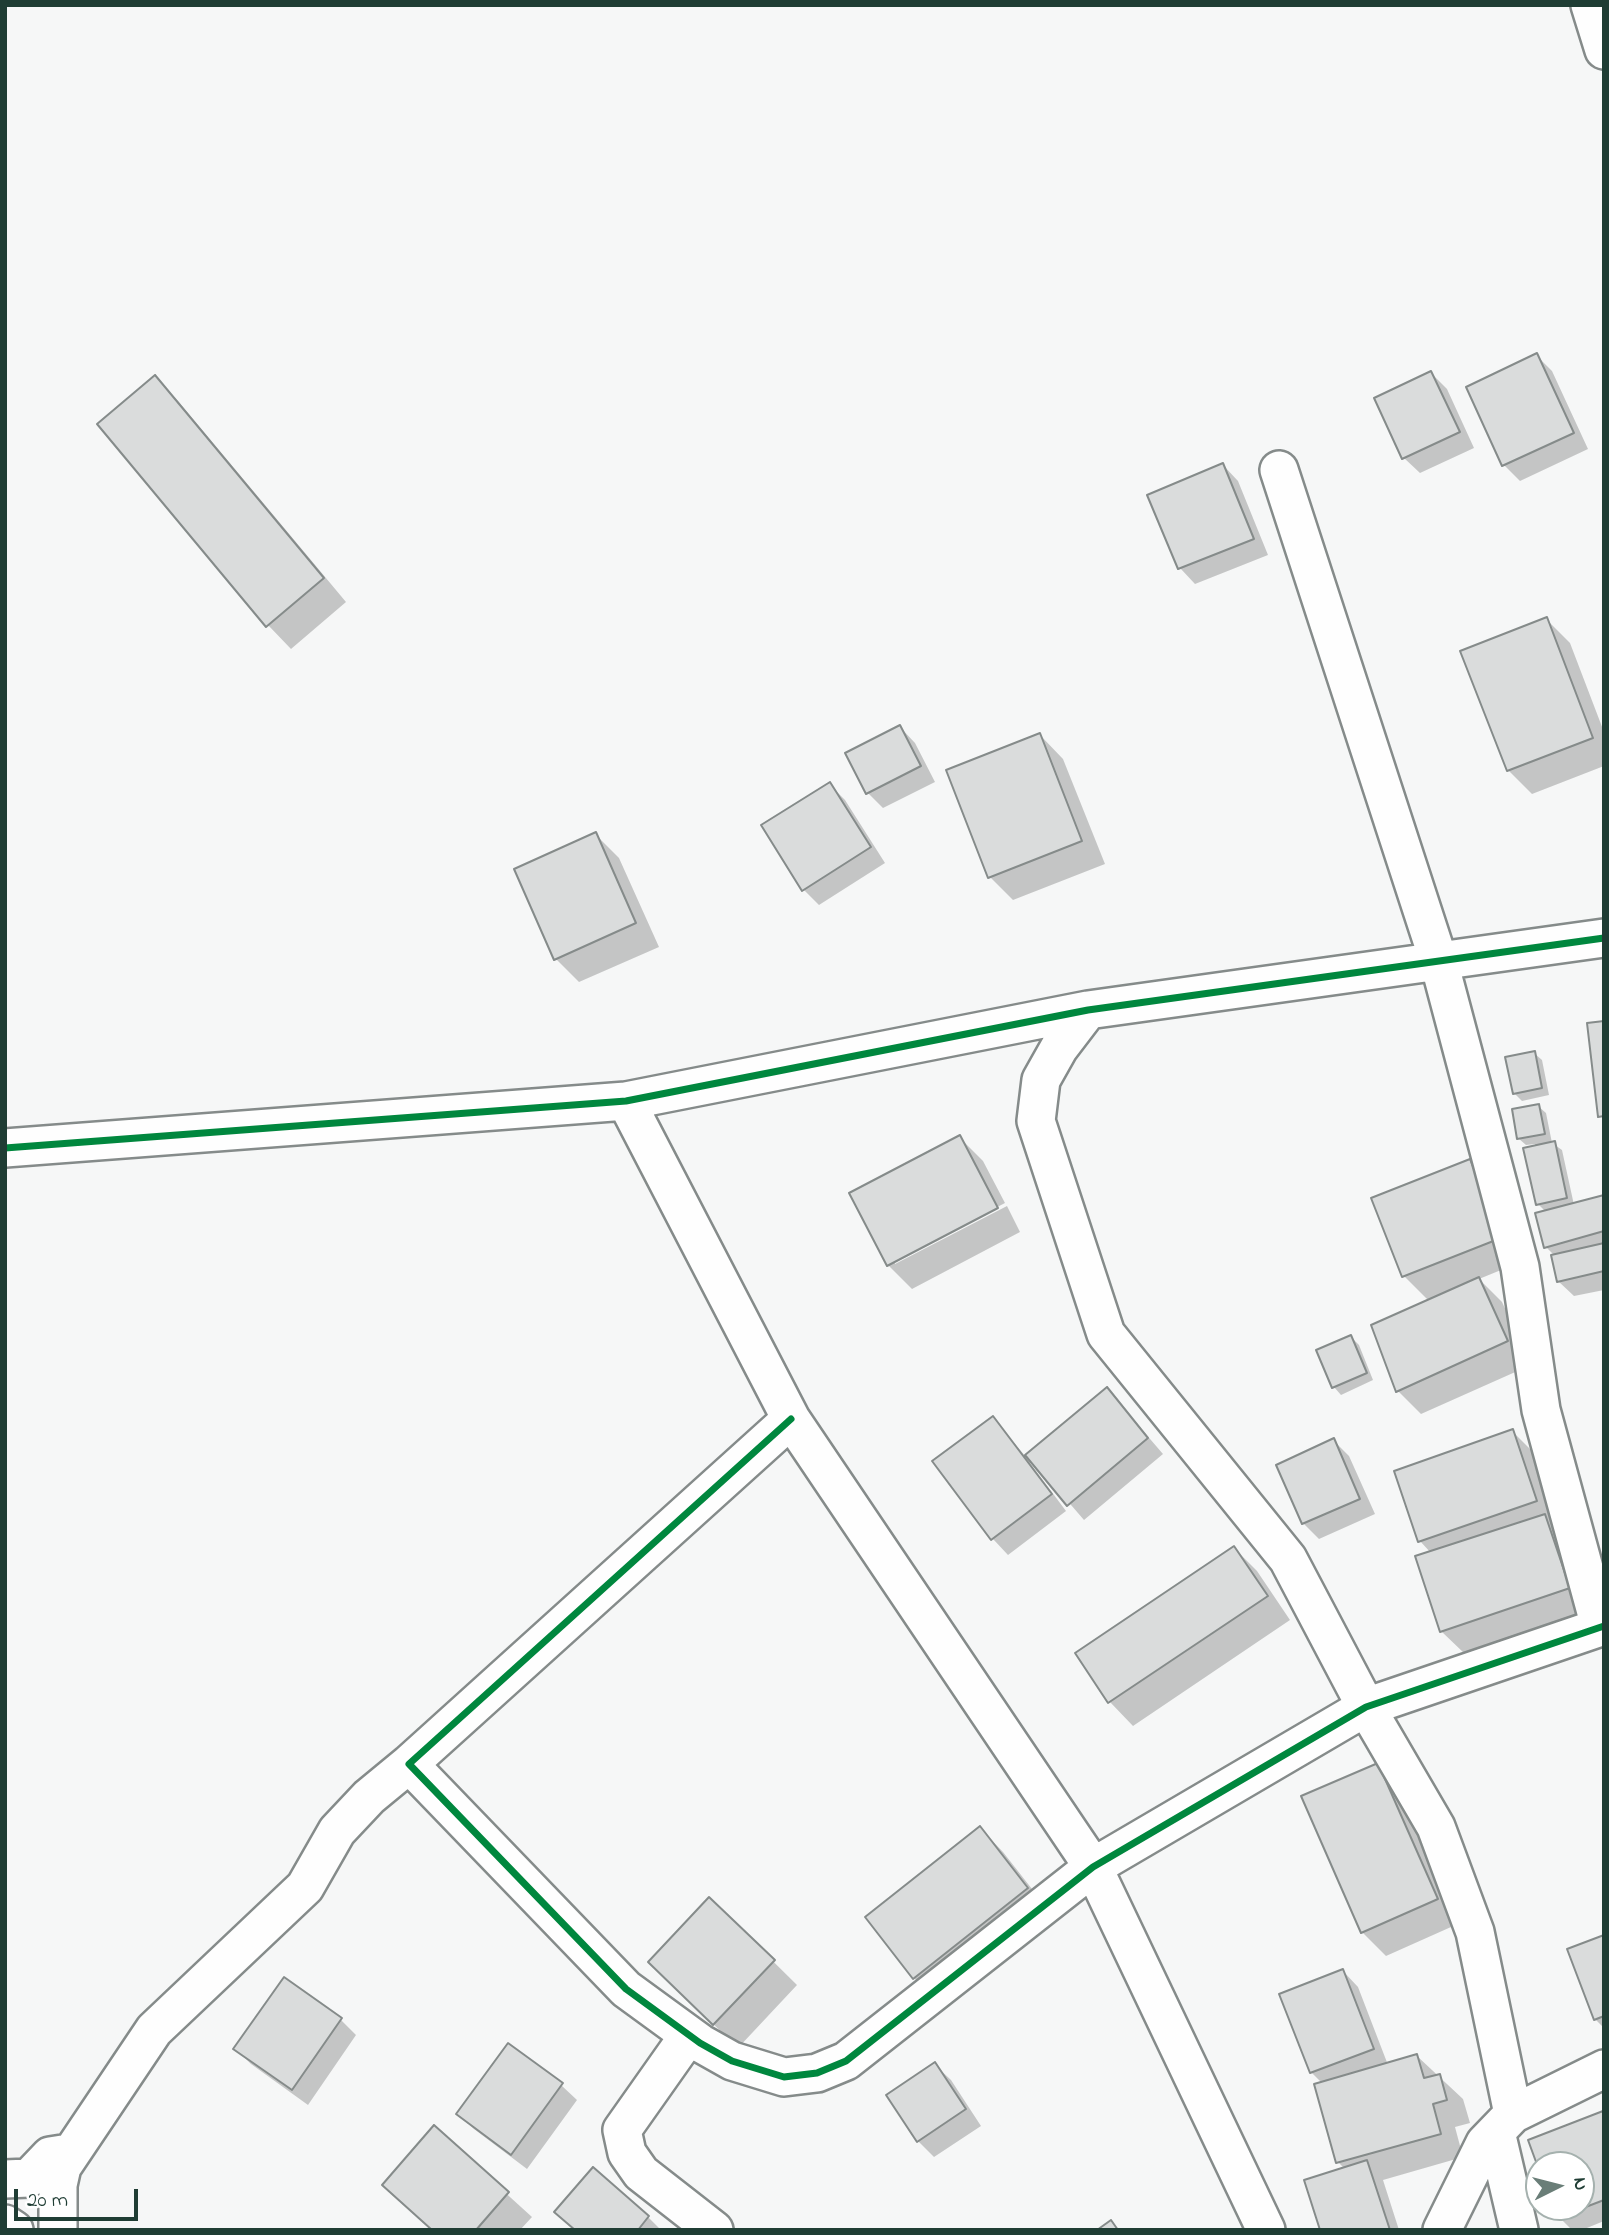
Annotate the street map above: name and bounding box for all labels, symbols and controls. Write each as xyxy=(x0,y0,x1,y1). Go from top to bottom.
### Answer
north arrow xyxy=(1525,2151,1595,2221)
scale bar xyxy=(18,2176,142,2220)
text: N xyxy=(1565,2176,1593,2192)
text: 20 m xyxy=(27,2186,68,2216)

